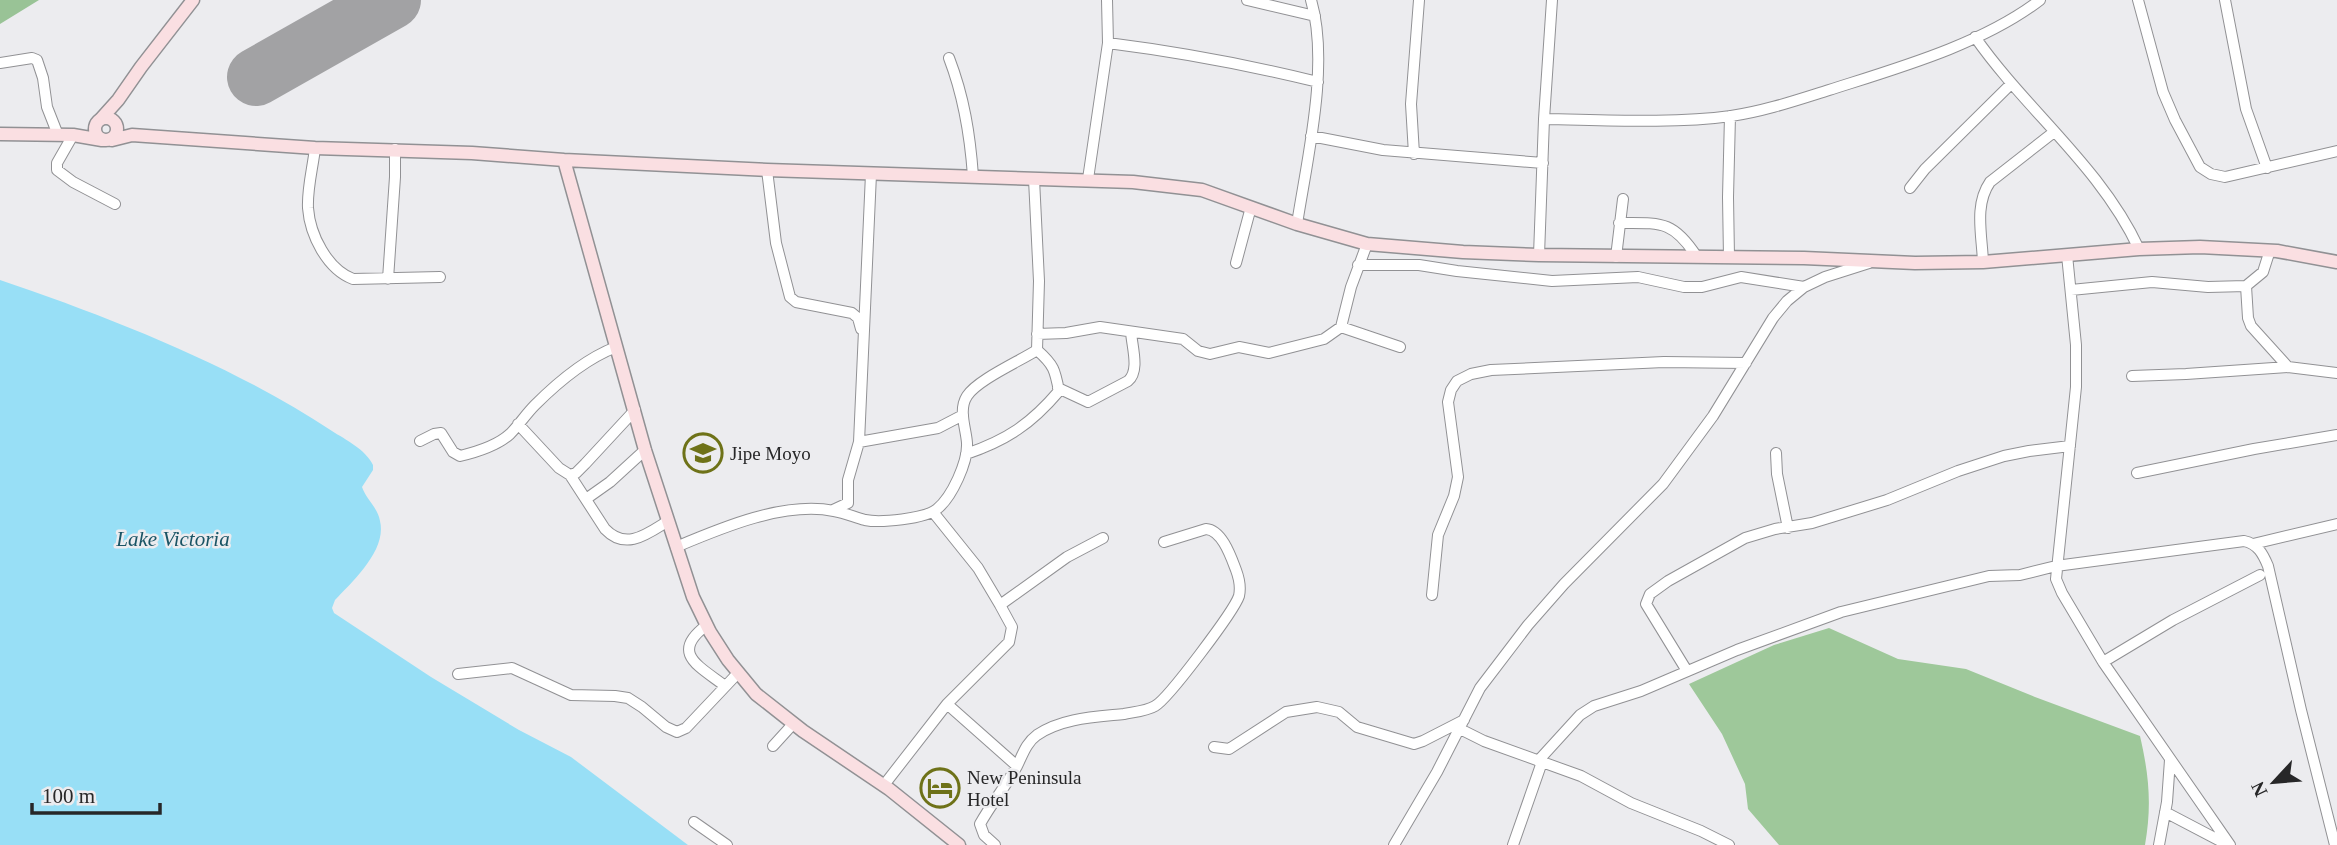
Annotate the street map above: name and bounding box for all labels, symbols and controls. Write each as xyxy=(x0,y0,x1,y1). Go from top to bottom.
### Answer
school or university icon: Jipe Moyo xyxy=(682,432,724,474)
place label: Jipe Moyo xyxy=(730,443,811,464)
water label: Lake Victoria xyxy=(115,527,230,551)
north arrow xyxy=(2239,747,2309,817)
hotel icon: New Peninsula Hotel xyxy=(919,767,961,809)
place label: New Peninsula Hotel xyxy=(967,767,1082,810)
scale bar xyxy=(32,772,159,816)
text: N xyxy=(2247,778,2272,800)
text: 100 m xyxy=(42,784,95,808)

